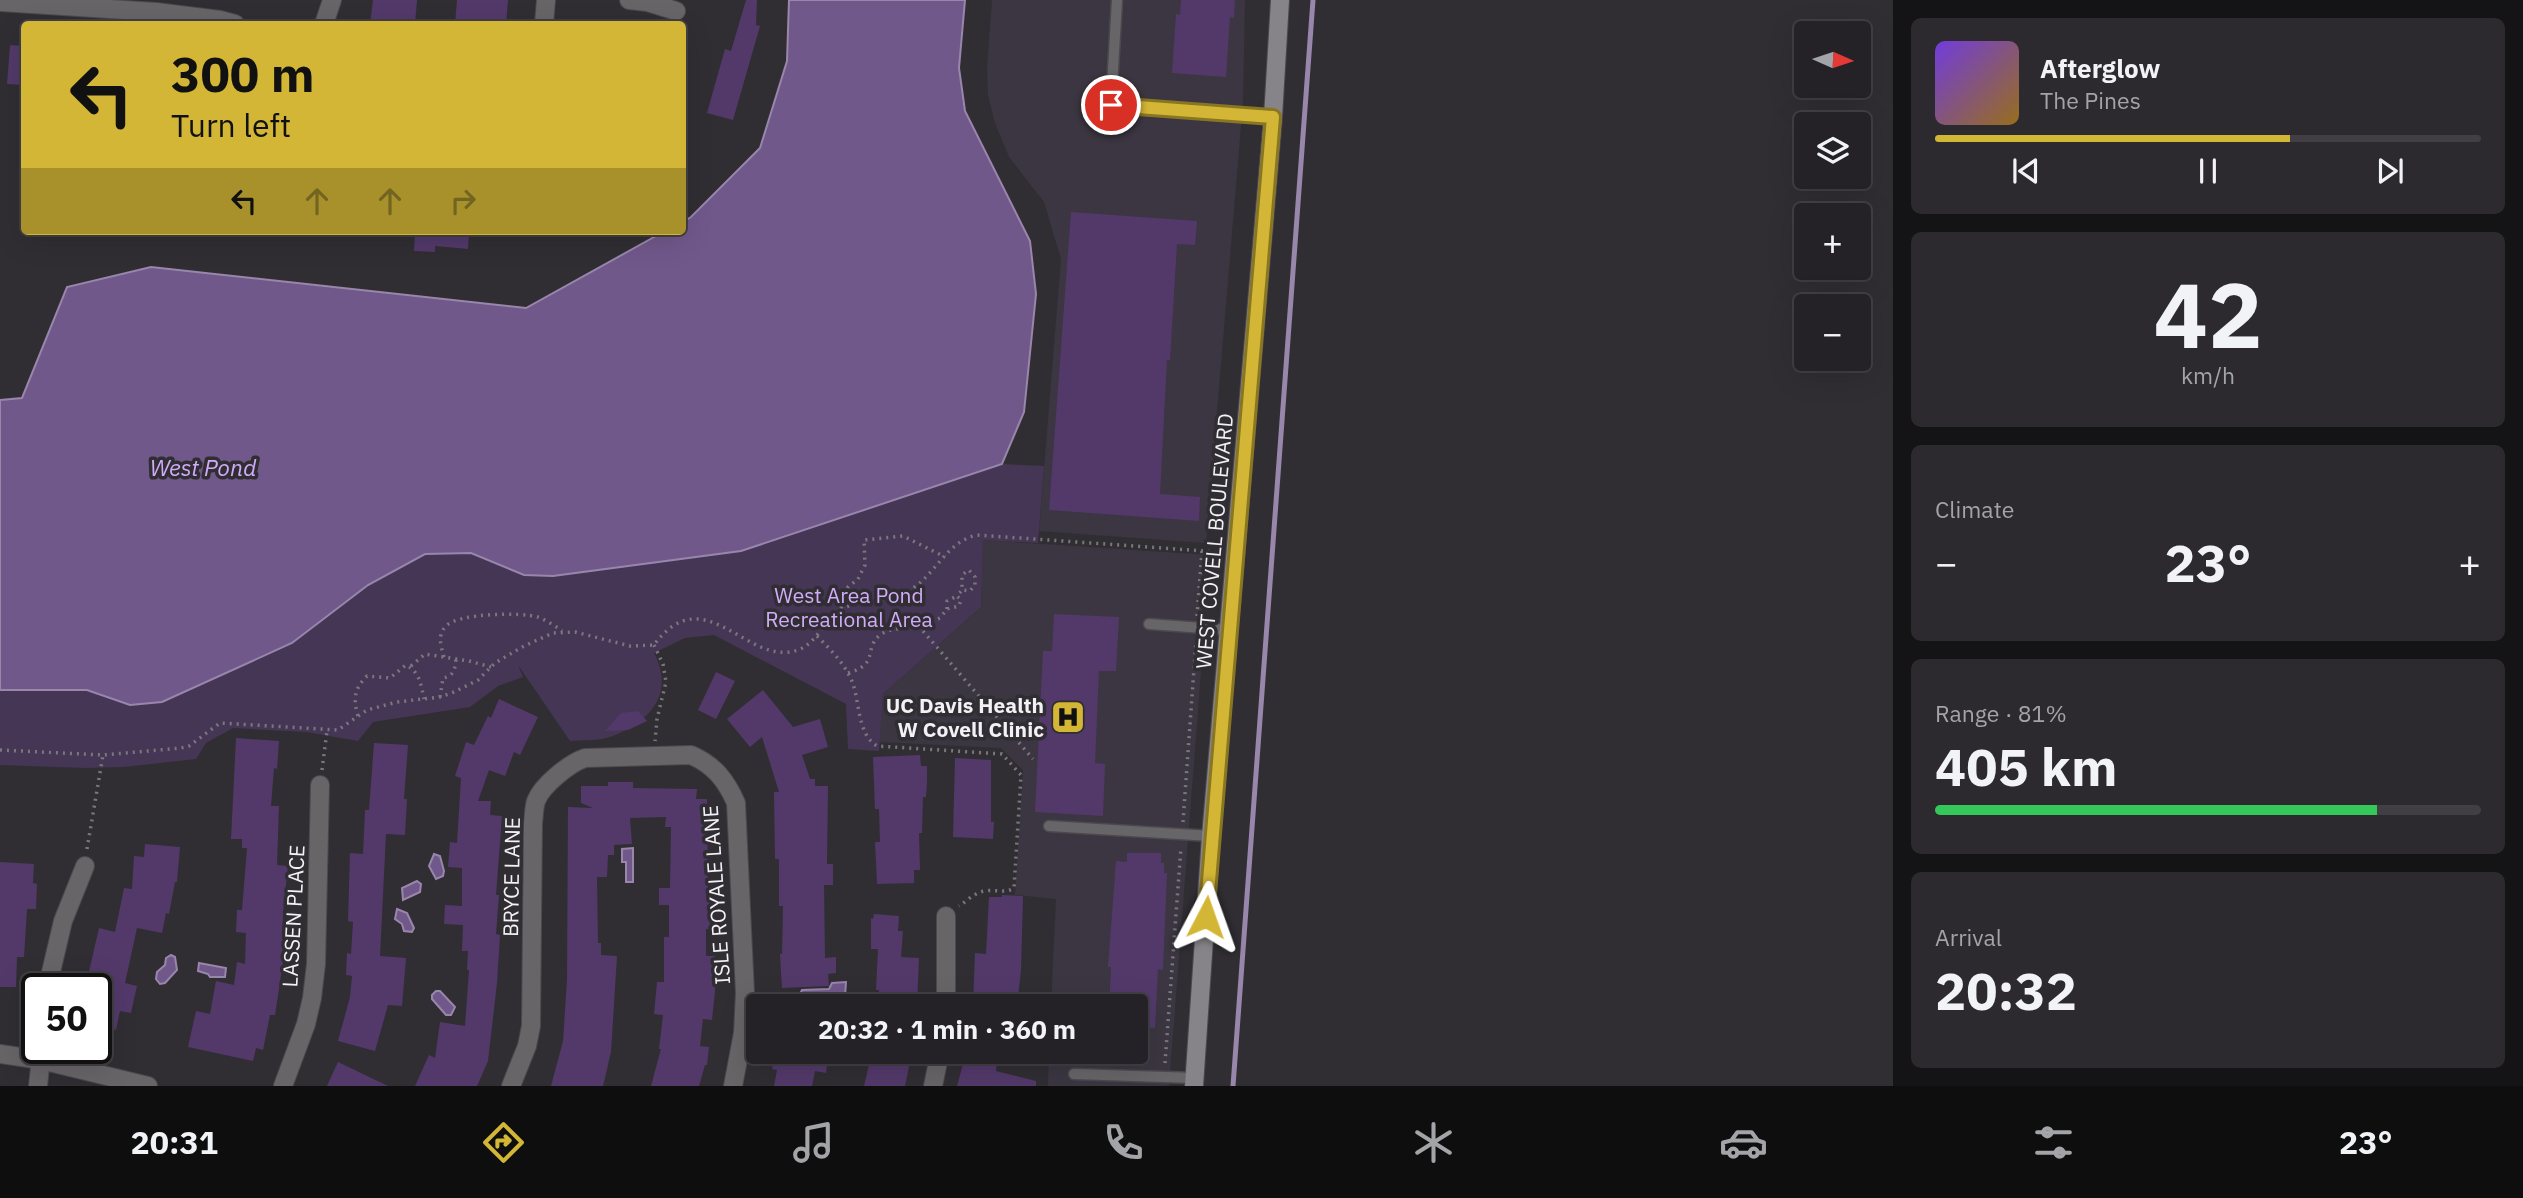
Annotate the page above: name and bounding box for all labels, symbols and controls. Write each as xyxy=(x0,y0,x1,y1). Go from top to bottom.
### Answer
north arrow xyxy=(1794,21,1871,98)
map controls xyxy=(1794,21,1871,371)
text: 300 m xyxy=(171,42,315,105)
icon: left xyxy=(56,49,147,140)
text: Afterglow xyxy=(2040,51,2160,85)
pin xyxy=(1081,75,1141,135)
text: The Pines xyxy=(2040,85,2141,115)
icon: arrive xyxy=(1092,86,1130,124)
text: Turn left xyxy=(171,104,291,146)
button: layers xyxy=(1794,112,1871,189)
icon: previous xyxy=(2007,152,2045,190)
icon: pause xyxy=(2189,152,2227,190)
icon: next xyxy=(2371,152,2409,190)
icon: left xyxy=(225,182,263,220)
icon: ahead xyxy=(298,182,336,220)
icon: ahead xyxy=(371,182,409,220)
icon: right xyxy=(444,182,482,220)
button: + xyxy=(1794,203,1871,280)
text: 42 xyxy=(2153,255,2263,373)
button: − xyxy=(1794,294,1871,371)
text: km/h xyxy=(2181,360,2235,390)
street label: WEST COVELL BOULEVARD xyxy=(1189,412,1239,670)
water label: West Pond xyxy=(150,452,257,482)
text: Climate xyxy=(1935,494,2014,524)
text: 23° xyxy=(2165,529,2251,596)
text: − xyxy=(1935,538,1958,587)
text: + xyxy=(2458,538,2481,587)
park label: West Area Pond Recreational Area xyxy=(765,581,933,633)
place label: UC Davis Health W Covell Clinic xyxy=(886,691,1044,743)
hospital icon: UC Davis Health W Covell Clinic xyxy=(1049,698,1087,736)
text: Range · 81% xyxy=(1935,698,2067,728)
text: 405 km xyxy=(1935,733,2117,800)
street label: ISLE ROYALE LANE xyxy=(696,804,736,986)
street label: BRYCE LANE xyxy=(496,817,526,937)
street label: LASSEN PLACE xyxy=(275,844,311,988)
position arrow xyxy=(1169,880,1243,954)
text: Arrival xyxy=(1935,922,2002,952)
text: 20:32 xyxy=(1935,957,2077,1024)
speed limit sign: 50 xyxy=(21,973,112,1064)
text: 20:32 · 1 min · 360 m xyxy=(818,1012,1076,1046)
icon: directions xyxy=(479,1118,528,1167)
icon: music xyxy=(789,1118,838,1167)
icon: phone xyxy=(1099,1118,1148,1167)
icon: climate xyxy=(1409,1118,1458,1167)
icon: car xyxy=(1719,1118,1768,1167)
icon: filters xyxy=(2029,1118,2078,1167)
text: 20:31 xyxy=(131,1121,218,1163)
text: 23° xyxy=(2339,1121,2392,1163)

